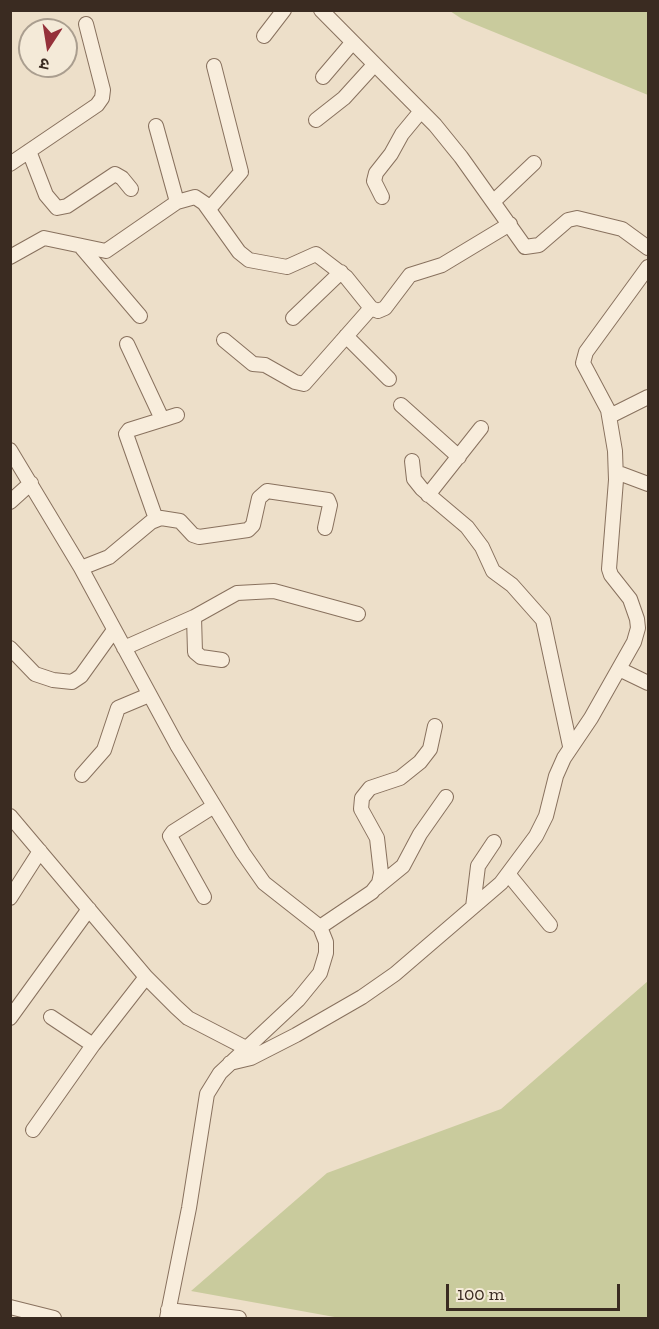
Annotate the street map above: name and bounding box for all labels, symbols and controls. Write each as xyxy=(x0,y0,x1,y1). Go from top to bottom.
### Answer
north arrow xyxy=(18,18,78,78)
text: उ xyxy=(38,54,51,74)
scale bar xyxy=(449,1272,623,1310)
text: 100 m xyxy=(457,1283,504,1305)

